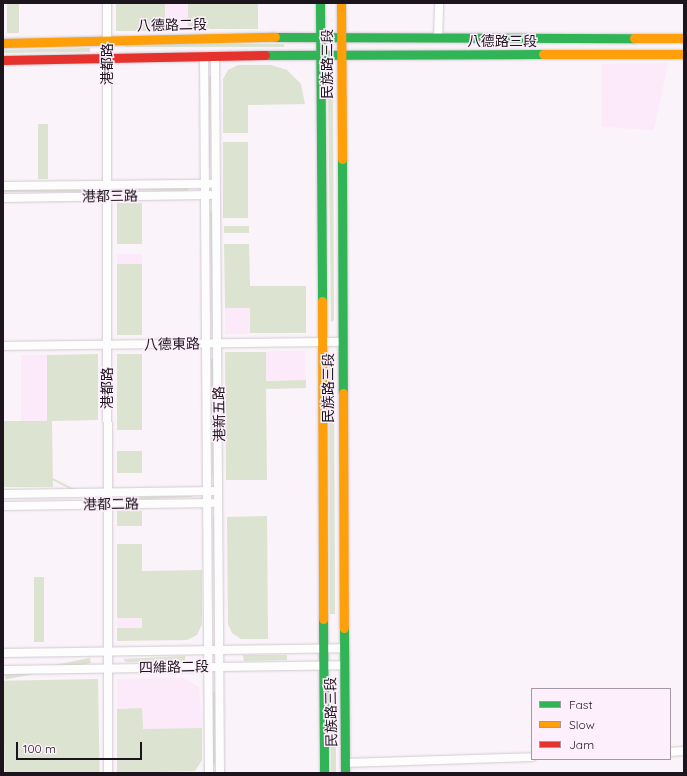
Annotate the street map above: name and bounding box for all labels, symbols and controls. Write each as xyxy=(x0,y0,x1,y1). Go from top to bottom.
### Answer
street label: 八德路二段 xyxy=(137,16,207,34)
street label: 民族路三段 xyxy=(319,29,335,99)
street label: 八德路三段 xyxy=(467,33,537,49)
street label: 港都路 xyxy=(99,43,115,85)
street label: 港都三路 xyxy=(82,187,138,205)
street label: 八德東路 xyxy=(144,335,200,353)
street label: 民族路三段 xyxy=(320,353,336,423)
street label: 港都路 xyxy=(99,367,115,409)
street label: 港新五路 xyxy=(210,386,228,442)
street label: 港都二路 xyxy=(83,495,139,513)
street label: 四維路二段 xyxy=(139,658,209,676)
street label: 民族路三段 xyxy=(322,677,340,747)
legend xyxy=(531,688,671,760)
text: Fast xyxy=(569,697,593,712)
text: Slow xyxy=(569,717,595,732)
scale bar xyxy=(18,734,144,760)
text: Jam xyxy=(569,737,594,752)
text: 100 m xyxy=(23,741,56,756)

